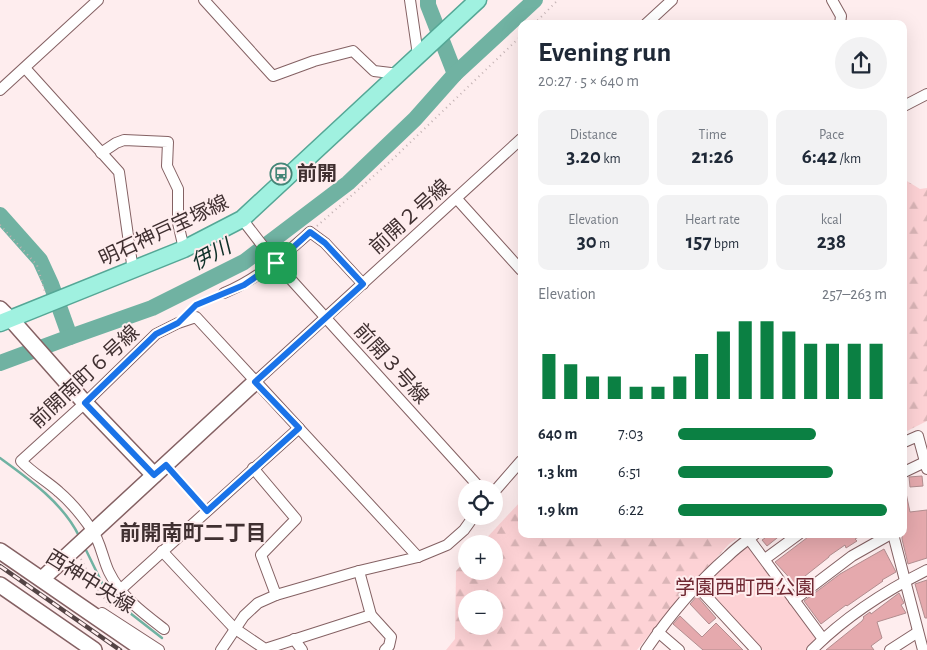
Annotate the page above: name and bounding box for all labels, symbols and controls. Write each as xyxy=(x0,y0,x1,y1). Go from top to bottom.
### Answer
button: share xyxy=(835,37,887,89)
text: Evening run xyxy=(538,39,671,67)
text: 20:27 · 5 × 640 m xyxy=(538,73,639,89)
text: Distance xyxy=(570,128,617,142)
text: Time xyxy=(699,128,726,142)
text: Pace xyxy=(819,128,844,142)
text: 3.20 xyxy=(566,146,601,167)
text: 21:26 xyxy=(691,146,734,167)
text: 6:42 xyxy=(802,146,837,167)
text: km xyxy=(601,152,621,166)
text: /km xyxy=(837,152,861,166)
bus stop icon: 前開 xyxy=(269,162,293,186)
place label: 前開 xyxy=(297,162,337,184)
street label: 前開２号線 xyxy=(365,175,454,258)
street label: 明石神戸宝塚線 xyxy=(95,191,232,270)
text: Elevation xyxy=(568,213,619,227)
text: Heart rate xyxy=(685,213,740,227)
text: kcal xyxy=(821,213,842,227)
text: 30 xyxy=(577,231,597,252)
text: 157 xyxy=(686,231,712,252)
text: 238 xyxy=(817,231,846,252)
water label: 伊川 xyxy=(187,234,236,274)
text: m xyxy=(597,237,610,251)
text: bpm xyxy=(712,237,739,251)
pin xyxy=(255,242,297,284)
icon: arrive xyxy=(262,249,290,277)
text: Elevation xyxy=(538,286,596,302)
text: 257–263 m xyxy=(822,286,887,302)
street label: 前開３号線 xyxy=(350,319,433,408)
street label: 前開南町６号線 xyxy=(26,320,143,432)
text: 640 m xyxy=(538,426,577,442)
text: 7:03 xyxy=(618,426,643,442)
text: 1.3 km xyxy=(538,464,578,480)
text: 6:51 xyxy=(618,464,641,480)
map controls xyxy=(458,480,503,635)
button: locate xyxy=(458,480,503,525)
text: 1.9 km xyxy=(538,502,578,518)
text: 6:22 xyxy=(618,502,644,518)
district label: 前開南町二丁目 xyxy=(120,521,267,544)
button: + xyxy=(458,535,503,580)
street label: 西神中央線 xyxy=(42,545,139,617)
park label: 学園西町西公園 xyxy=(675,577,815,598)
button: − xyxy=(458,590,503,635)

